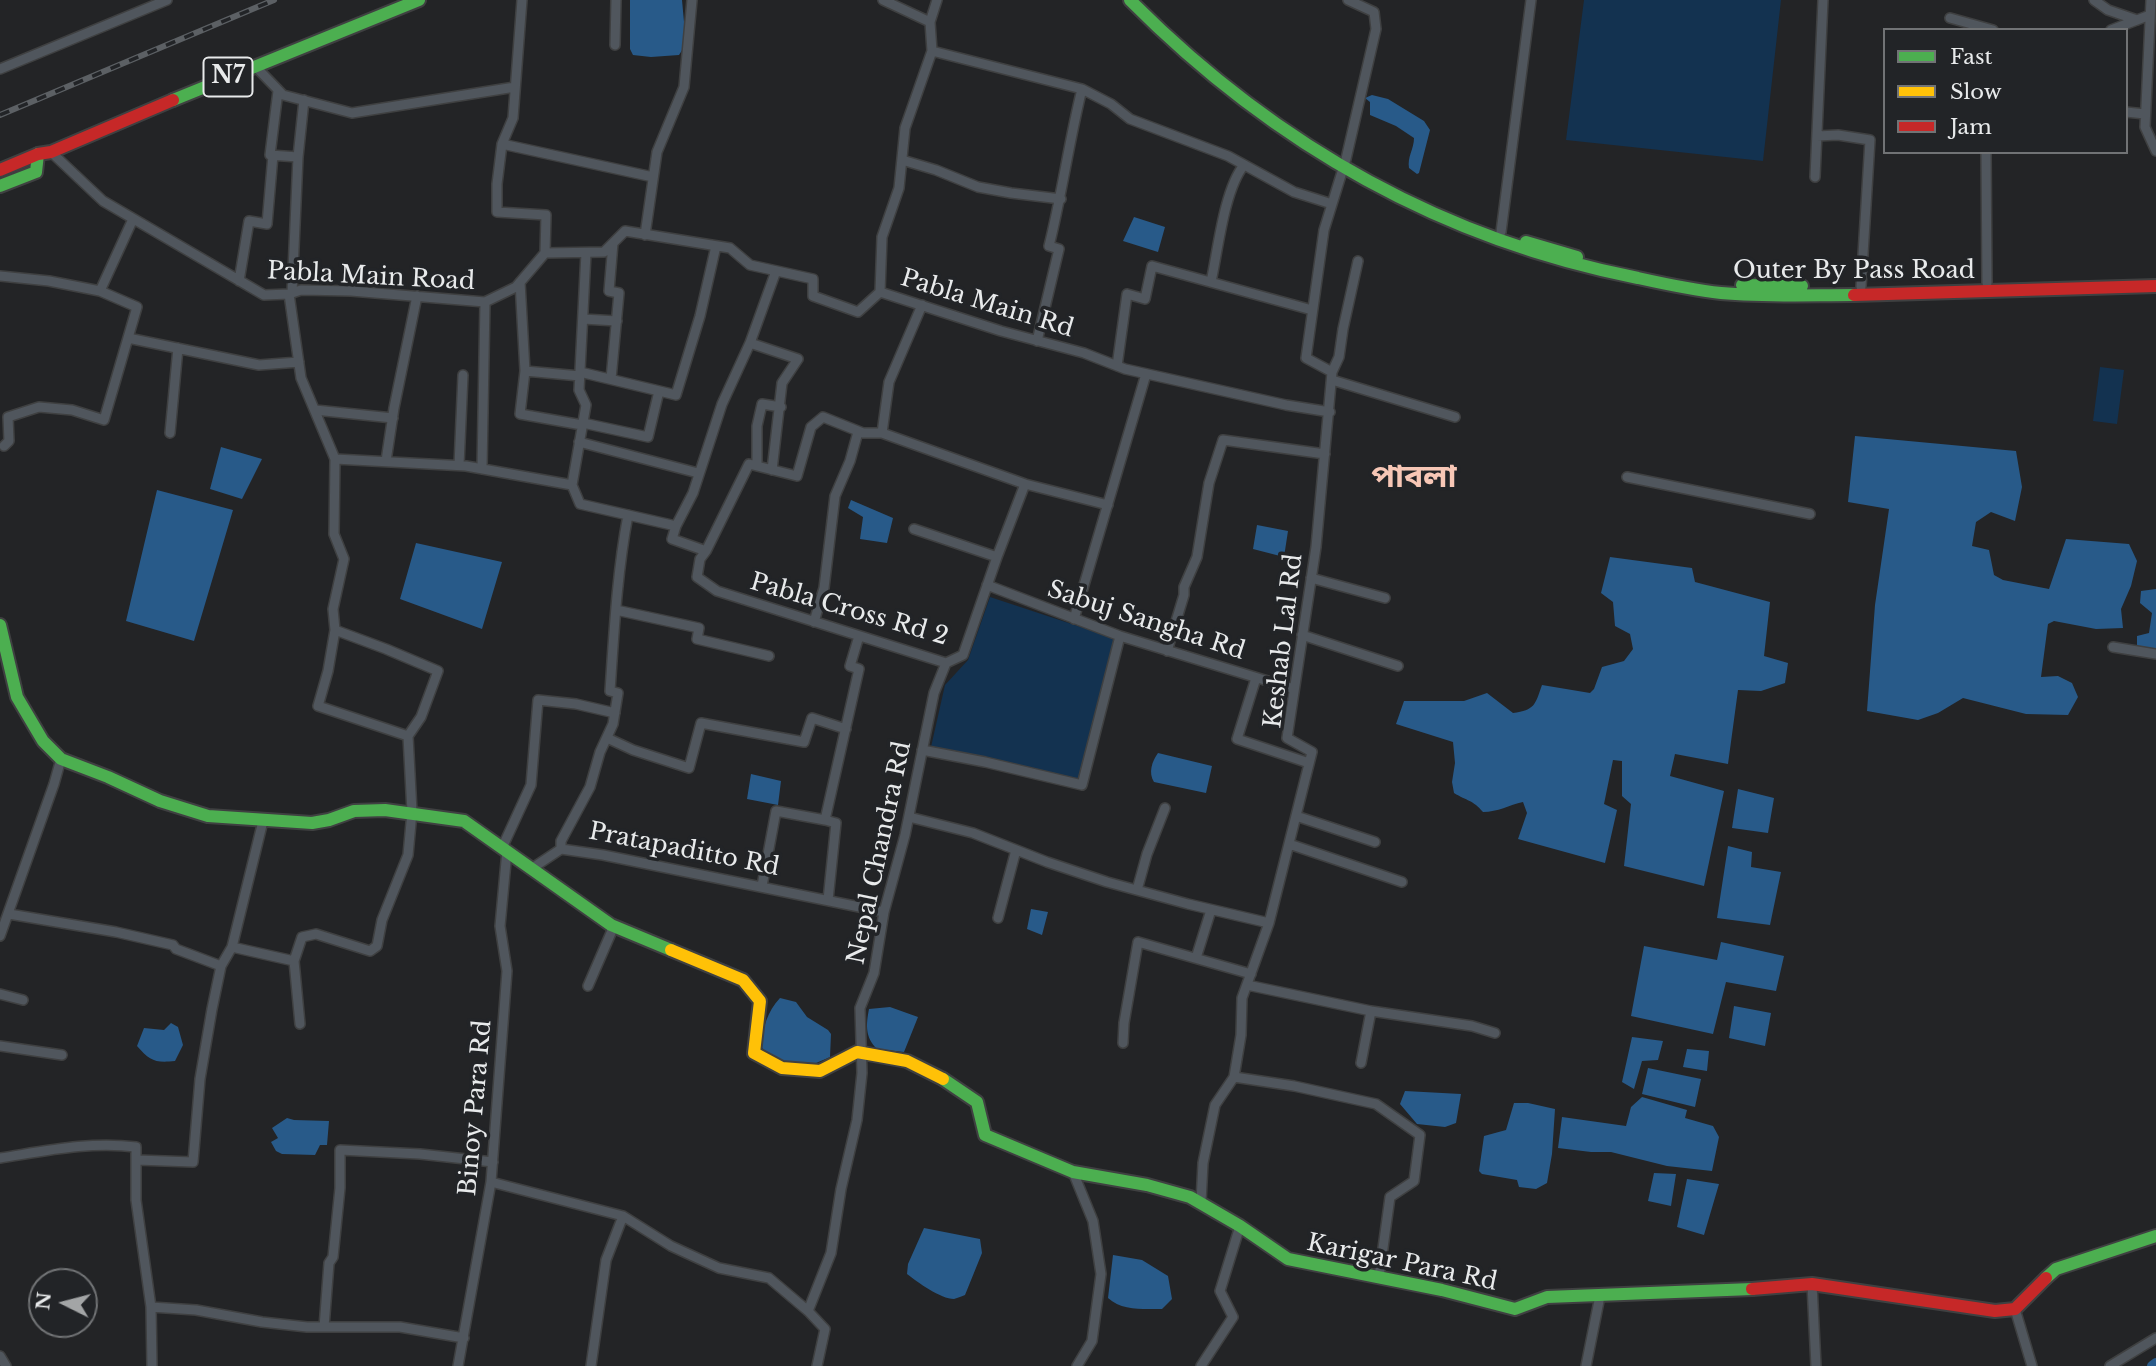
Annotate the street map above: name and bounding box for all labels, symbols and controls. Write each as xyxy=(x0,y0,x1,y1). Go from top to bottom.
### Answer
legend xyxy=(1883,28,2128,154)
text: Fast xyxy=(1950,44,1992,70)
road number: N7 xyxy=(204,58,252,96)
text: Slow xyxy=(1950,79,2002,105)
text: Jam xyxy=(1950,114,1992,140)
street label: Pabla Main Road xyxy=(266,257,476,297)
street label: Outer By Pass Road xyxy=(1733,257,1975,285)
street label: Pabla Main Rd xyxy=(897,264,1077,344)
district label: পাবলা xyxy=(1371,459,1457,497)
street label: Keshab Lal Rd xyxy=(1259,552,1309,730)
street label: Pabla Cross Rd 2 xyxy=(747,568,951,652)
street label: Sabuj Sangha Rd xyxy=(1044,575,1248,667)
street label: Nepal Chandra Rd xyxy=(842,739,918,967)
street label: Pratapaditto Rd xyxy=(586,817,782,883)
street label: Binoy Para Rd xyxy=(454,1019,498,1197)
street label: Karigar Para Rd xyxy=(1304,1229,1500,1297)
north arrow xyxy=(28,1268,98,1338)
text: N xyxy=(31,1291,56,1311)

